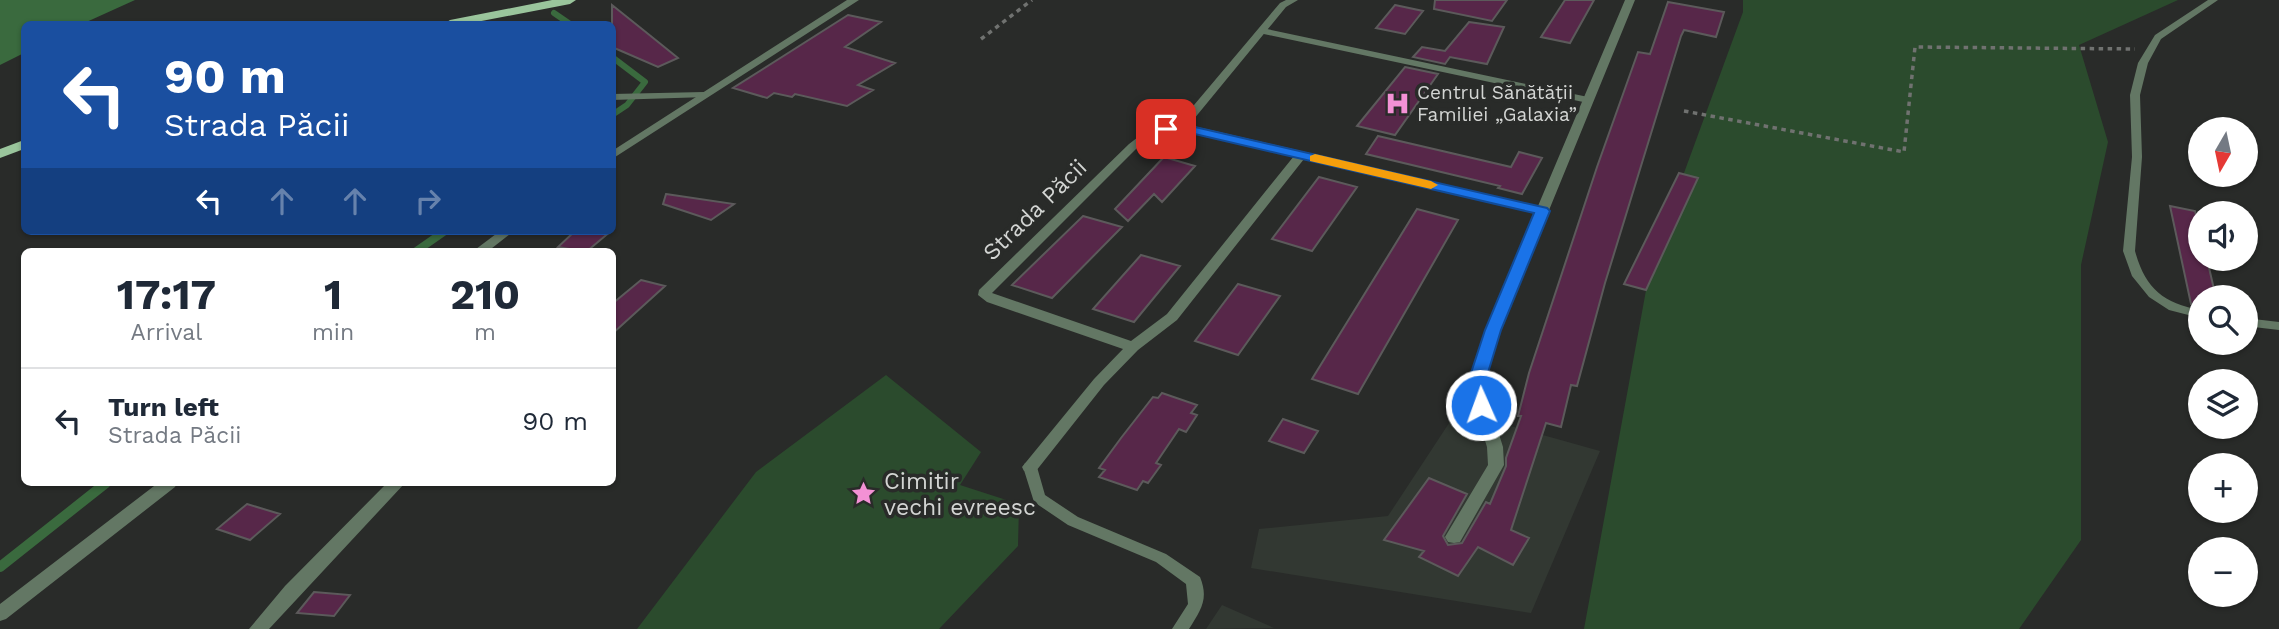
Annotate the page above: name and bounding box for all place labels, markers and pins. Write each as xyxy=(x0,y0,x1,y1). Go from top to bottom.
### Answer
place label: Centrul Sănătății Familiei „Galaxia” xyxy=(1417,81,1577,126)
hospital icon: Centrul Sănătății Familiei „Galaxia” xyxy=(1383,89,1411,117)
pin xyxy=(1136,99,1196,159)
place label: Cimitir vechi evreesc xyxy=(884,468,1036,521)
place icon: Cimitir vechi evreesc xyxy=(850,480,878,508)

